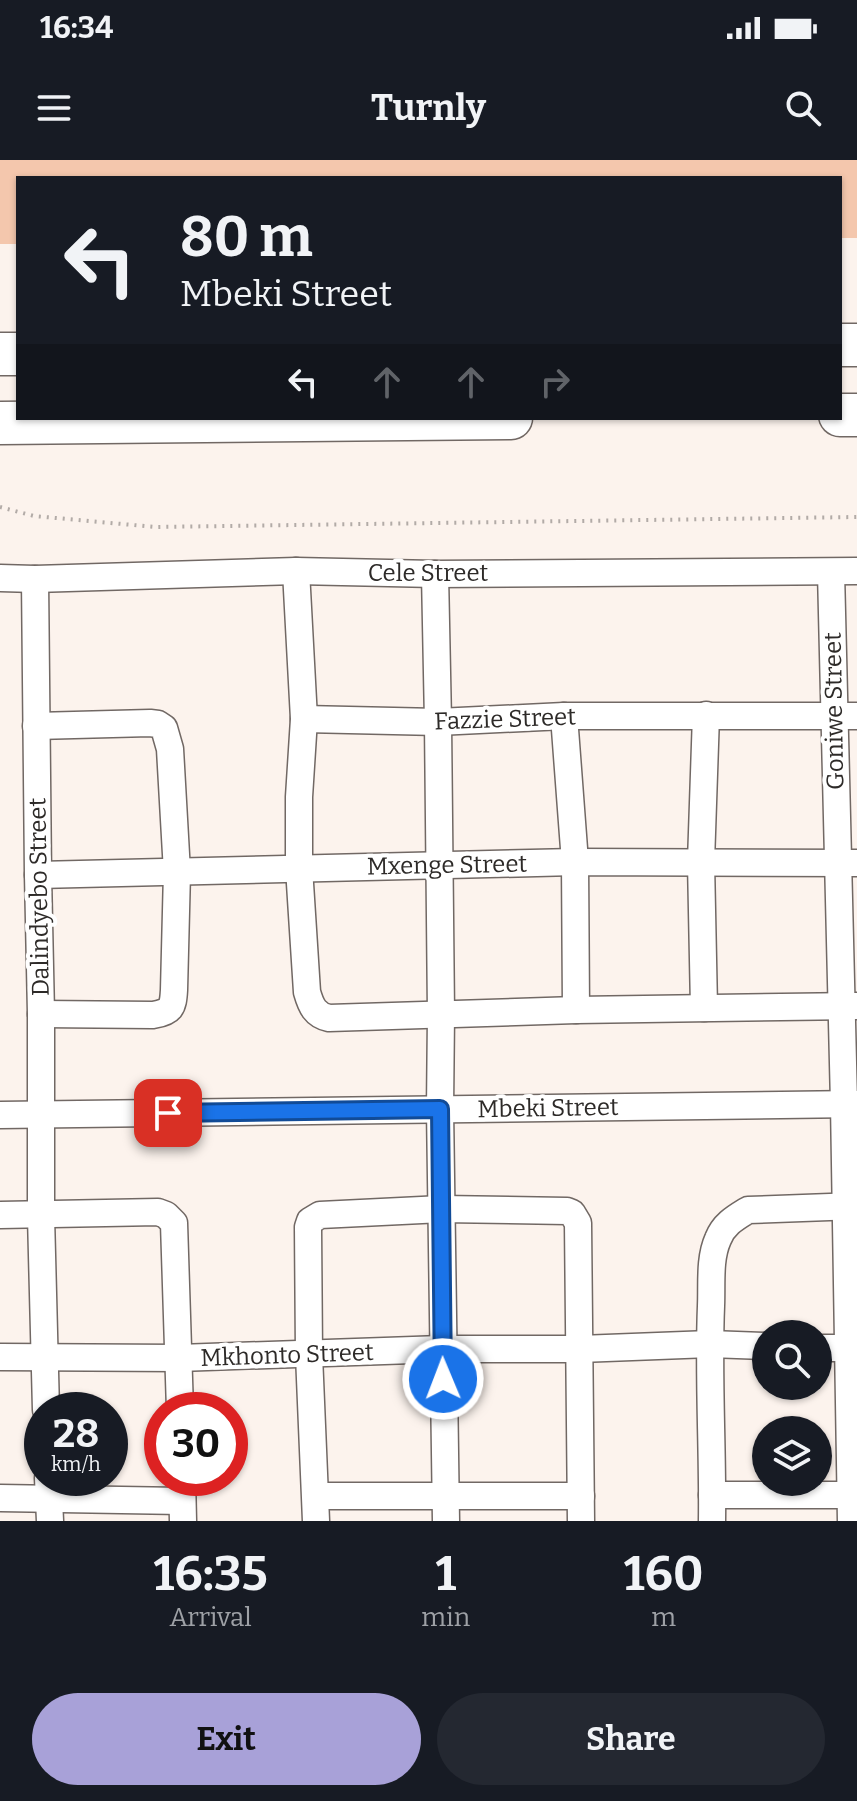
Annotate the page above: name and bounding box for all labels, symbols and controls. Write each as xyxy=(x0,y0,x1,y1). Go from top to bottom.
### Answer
text: 16:34 xyxy=(40,10,113,46)
icon: menu xyxy=(32,86,76,130)
text: Turnly xyxy=(371,86,486,130)
icon: search xyxy=(781,86,825,130)
text: 80 m xyxy=(180,204,313,271)
icon: left xyxy=(48,208,152,312)
text: Mbeki Street xyxy=(180,272,392,316)
icon: left xyxy=(281,360,325,404)
icon: ahead xyxy=(365,360,409,404)
icon: ahead xyxy=(449,360,493,404)
icon: right xyxy=(533,360,577,404)
street label: Cele Street xyxy=(368,559,489,587)
street label: Goniwe Street xyxy=(819,632,849,790)
street label: Fazzie Street xyxy=(434,703,577,735)
street label: Dalindyebo Street xyxy=(23,797,55,996)
street label: Mxenge Street xyxy=(367,850,528,880)
pin xyxy=(134,1079,202,1147)
icon: arrive xyxy=(146,1091,190,1135)
street label: Mbeki Street xyxy=(477,1093,619,1123)
map controls xyxy=(752,1320,832,1496)
button: search xyxy=(752,1320,832,1400)
position arrow xyxy=(401,1337,485,1421)
street label: Mkhonto Street xyxy=(200,1338,374,1372)
speed limit sign: 30 xyxy=(144,1392,248,1496)
text: 28 xyxy=(53,1410,99,1458)
button: layers xyxy=(752,1416,832,1496)
text: km/h xyxy=(51,1452,101,1476)
text: 16:35 xyxy=(154,1545,268,1603)
text: 1 xyxy=(435,1545,456,1603)
text: 160 xyxy=(624,1545,703,1603)
text: Arrival xyxy=(169,1602,252,1633)
text: min xyxy=(421,1602,470,1633)
text: m xyxy=(651,1602,676,1633)
button: Exit xyxy=(32,1693,421,1785)
button: Share xyxy=(437,1693,825,1785)

